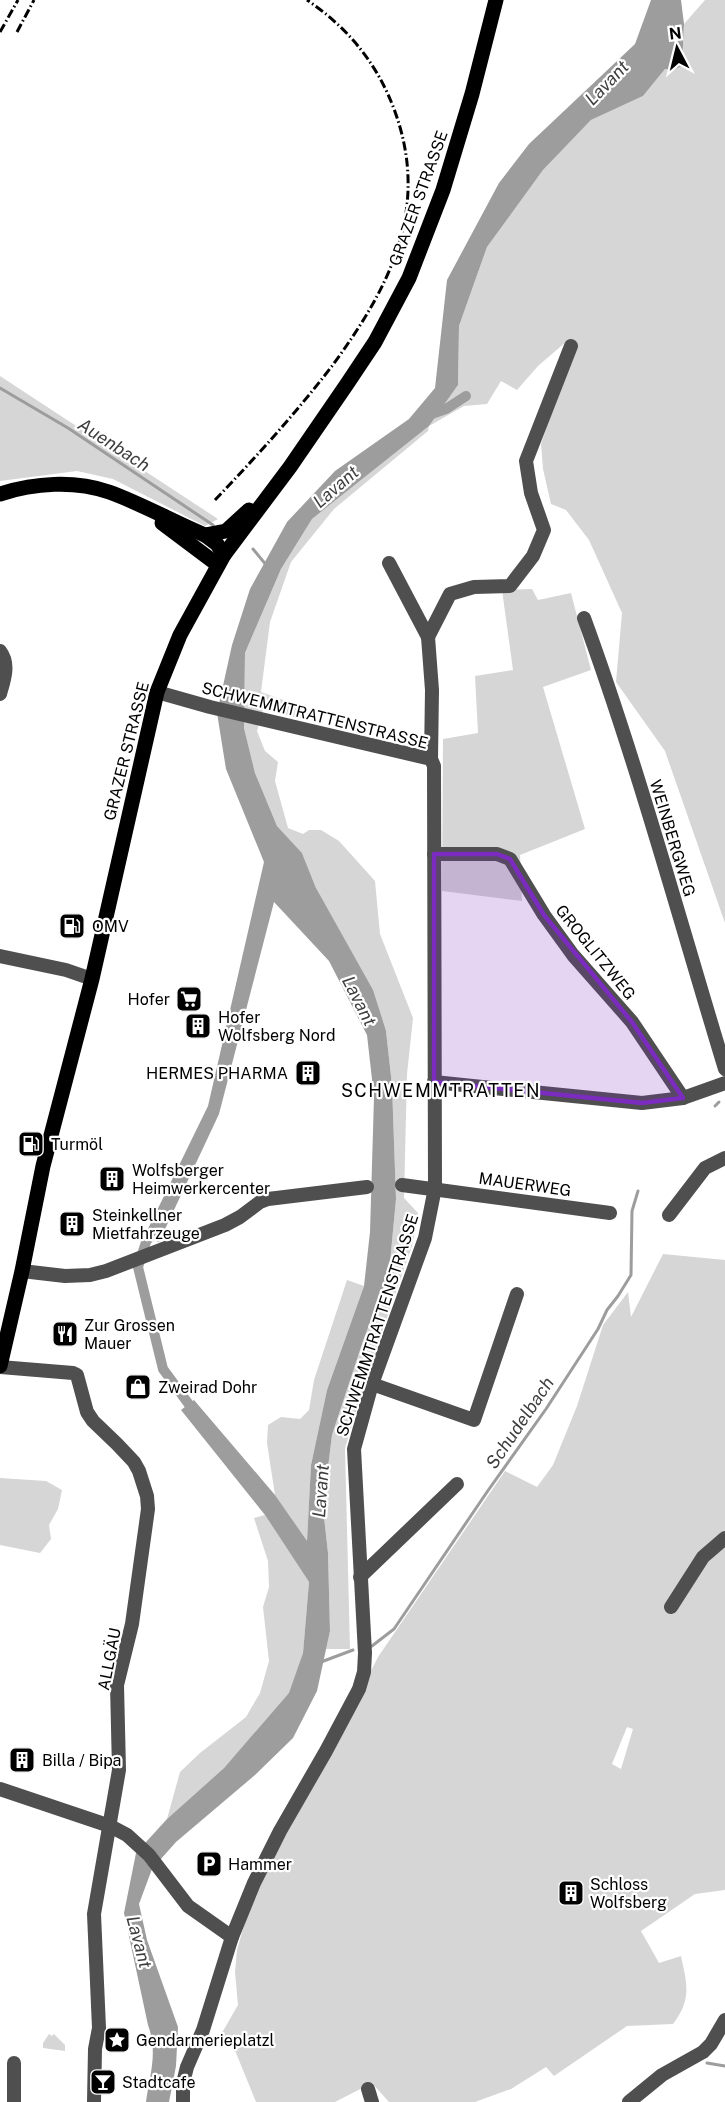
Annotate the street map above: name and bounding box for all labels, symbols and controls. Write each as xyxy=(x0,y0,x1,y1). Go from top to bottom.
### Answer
north arrow xyxy=(647,18,707,78)
text: N xyxy=(668,23,683,44)
water label: Lavant xyxy=(581,56,633,109)
street label: GRAZER STRASSE xyxy=(385,128,452,268)
water label: Auenbach xyxy=(74,414,154,476)
water label: Lavant xyxy=(309,461,363,512)
street label: SCHWEMMTRATTENSTRASSE xyxy=(200,678,430,753)
street label: GRAZER STRASSE xyxy=(100,680,153,822)
street label: WEINBERGWEG xyxy=(646,777,699,899)
street label: GROGLITZWEG xyxy=(552,901,640,1004)
fuel station icon: OMV xyxy=(57,911,87,941)
place label: OMV xyxy=(92,917,129,936)
water label: Lavant xyxy=(338,972,381,1030)
supermarket icon: Hofer xyxy=(174,984,204,1014)
place label: Hofer xyxy=(128,990,170,1009)
place label: Hofer Wolfsberg Nord xyxy=(218,1008,336,1045)
building icon: Hofer Wolfsberg Nord xyxy=(183,1011,213,1041)
building icon: HERMES PHARMA xyxy=(293,1058,323,1088)
place label: HERMES PHARMA xyxy=(146,1064,288,1083)
district label: SCHWEMMTRATTEN xyxy=(341,1080,541,1101)
fuel station icon: Turmöl xyxy=(16,1129,46,1159)
place label: Turmöl xyxy=(51,1135,103,1154)
place label: Wolfsberger Heimwerkercenter xyxy=(132,1161,270,1198)
building icon: Wolfsberger Heimwerkercenter xyxy=(97,1164,127,1194)
street label: MAUERWEG xyxy=(477,1169,573,1200)
place label: Steinkellner Mietfahrzeuge xyxy=(92,1206,200,1243)
building icon: Steinkellner Mietfahrzeuge xyxy=(57,1209,87,1239)
street label: SCHWEMMTRATTENSTRASSE xyxy=(332,1212,422,1439)
place label: Zur Grossen Mauer xyxy=(84,1316,175,1353)
restaurant icon: Zur Grossen Mauer xyxy=(50,1319,80,1349)
shop icon: Zweirad Dohr xyxy=(123,1372,153,1402)
water label: Schudelbach xyxy=(481,1373,558,1473)
place label: Zweirad Dohr xyxy=(158,1378,257,1397)
water label: Lavant xyxy=(308,1463,333,1518)
street label: ALLGÄU xyxy=(93,1626,125,1692)
building icon: Billa / Bipa xyxy=(7,1745,37,1775)
place label: Billa / Bipa xyxy=(42,1751,121,1770)
parking icon: Hammer xyxy=(194,1849,224,1879)
place label: Hammer xyxy=(228,1855,292,1874)
place label: Schloss Wolfsberg xyxy=(590,1875,667,1912)
building icon: Schloss Wolfsberg xyxy=(556,1878,586,1908)
water label: Lavant xyxy=(122,1913,157,1971)
place icon: Gendarmerieplatzl xyxy=(102,2025,132,2055)
place label: Gendarmerieplatzl xyxy=(136,2031,275,2050)
bar icon: Stadtcafe xyxy=(88,2067,118,2097)
place label: Stadtcafe xyxy=(122,2073,195,2092)

